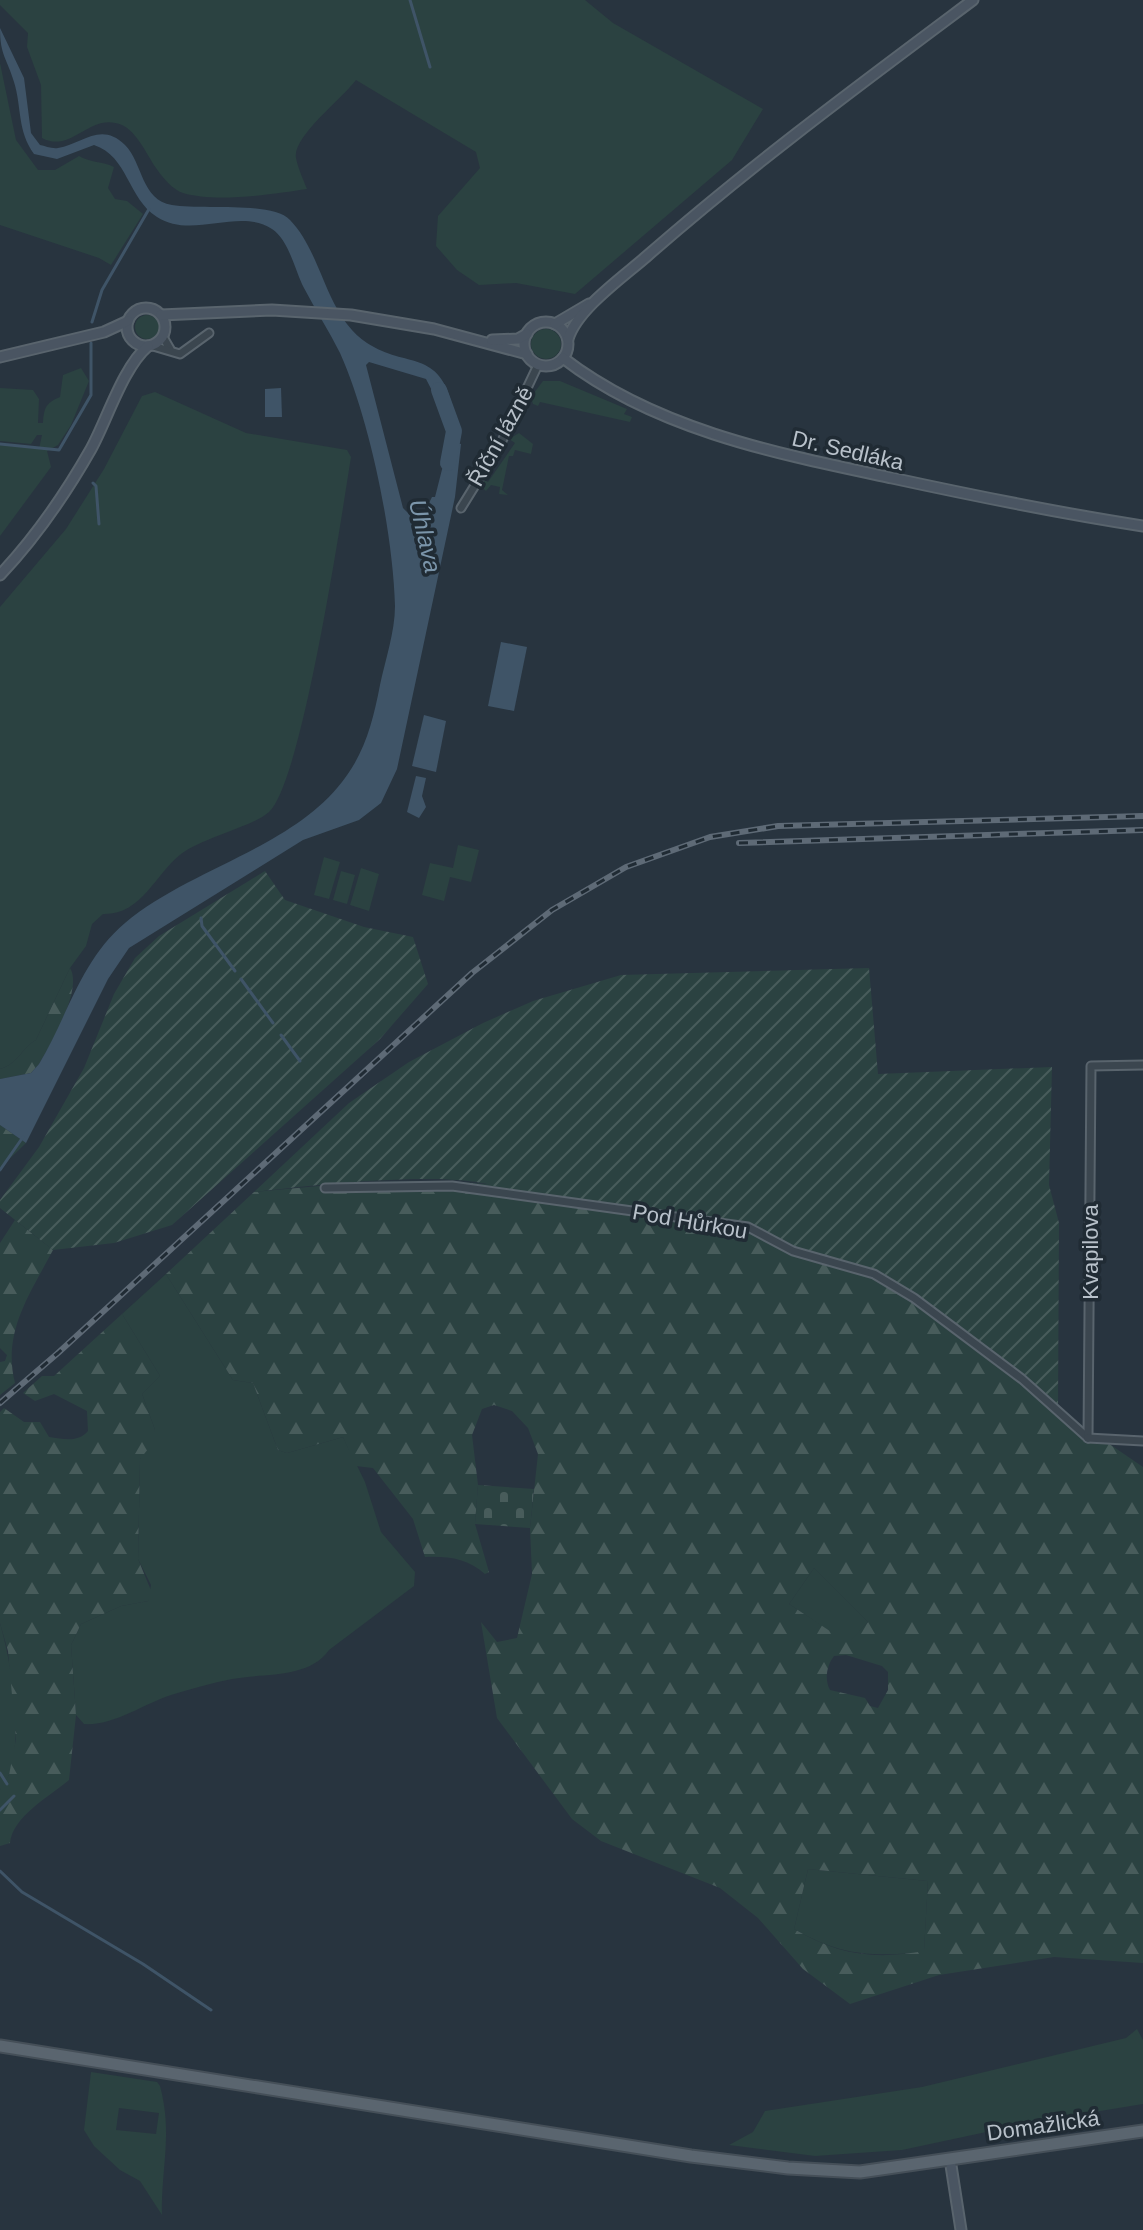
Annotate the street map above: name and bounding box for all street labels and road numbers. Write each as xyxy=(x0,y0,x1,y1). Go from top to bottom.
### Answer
street label: Říční lázně xyxy=(463,382,538,490)
street label: Dr. Sedláka xyxy=(790,426,907,476)
street label: Pod Hůrkou xyxy=(631,1199,749,1244)
street label: Kvapilova xyxy=(1078,1204,1103,1300)
street label: Domažlická xyxy=(985,2105,1102,2146)

